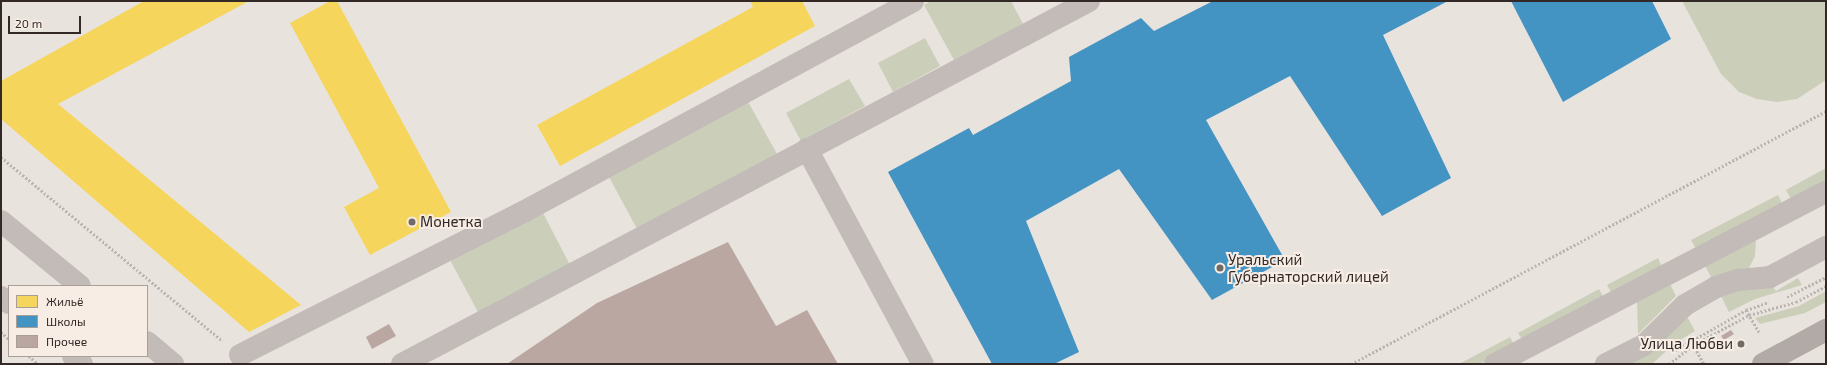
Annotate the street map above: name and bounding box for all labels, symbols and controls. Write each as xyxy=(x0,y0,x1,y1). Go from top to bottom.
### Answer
scale bar xyxy=(10,8,83,34)
text: 20 m xyxy=(15,16,42,30)
place label: Монетка xyxy=(420,213,482,231)
marker: Монетка xyxy=(407,217,417,227)
place label: Уральский Губернаторский лицей xyxy=(1228,250,1389,285)
marker: Уральский Губернаторский лицей xyxy=(1215,263,1225,273)
legend xyxy=(8,285,148,357)
text: Жильё xyxy=(46,294,83,308)
text: Школы xyxy=(46,314,86,328)
text: Прочее xyxy=(46,334,87,348)
place label: Улица Любви xyxy=(1640,335,1733,353)
marker: Улица Любви xyxy=(1736,339,1746,349)

